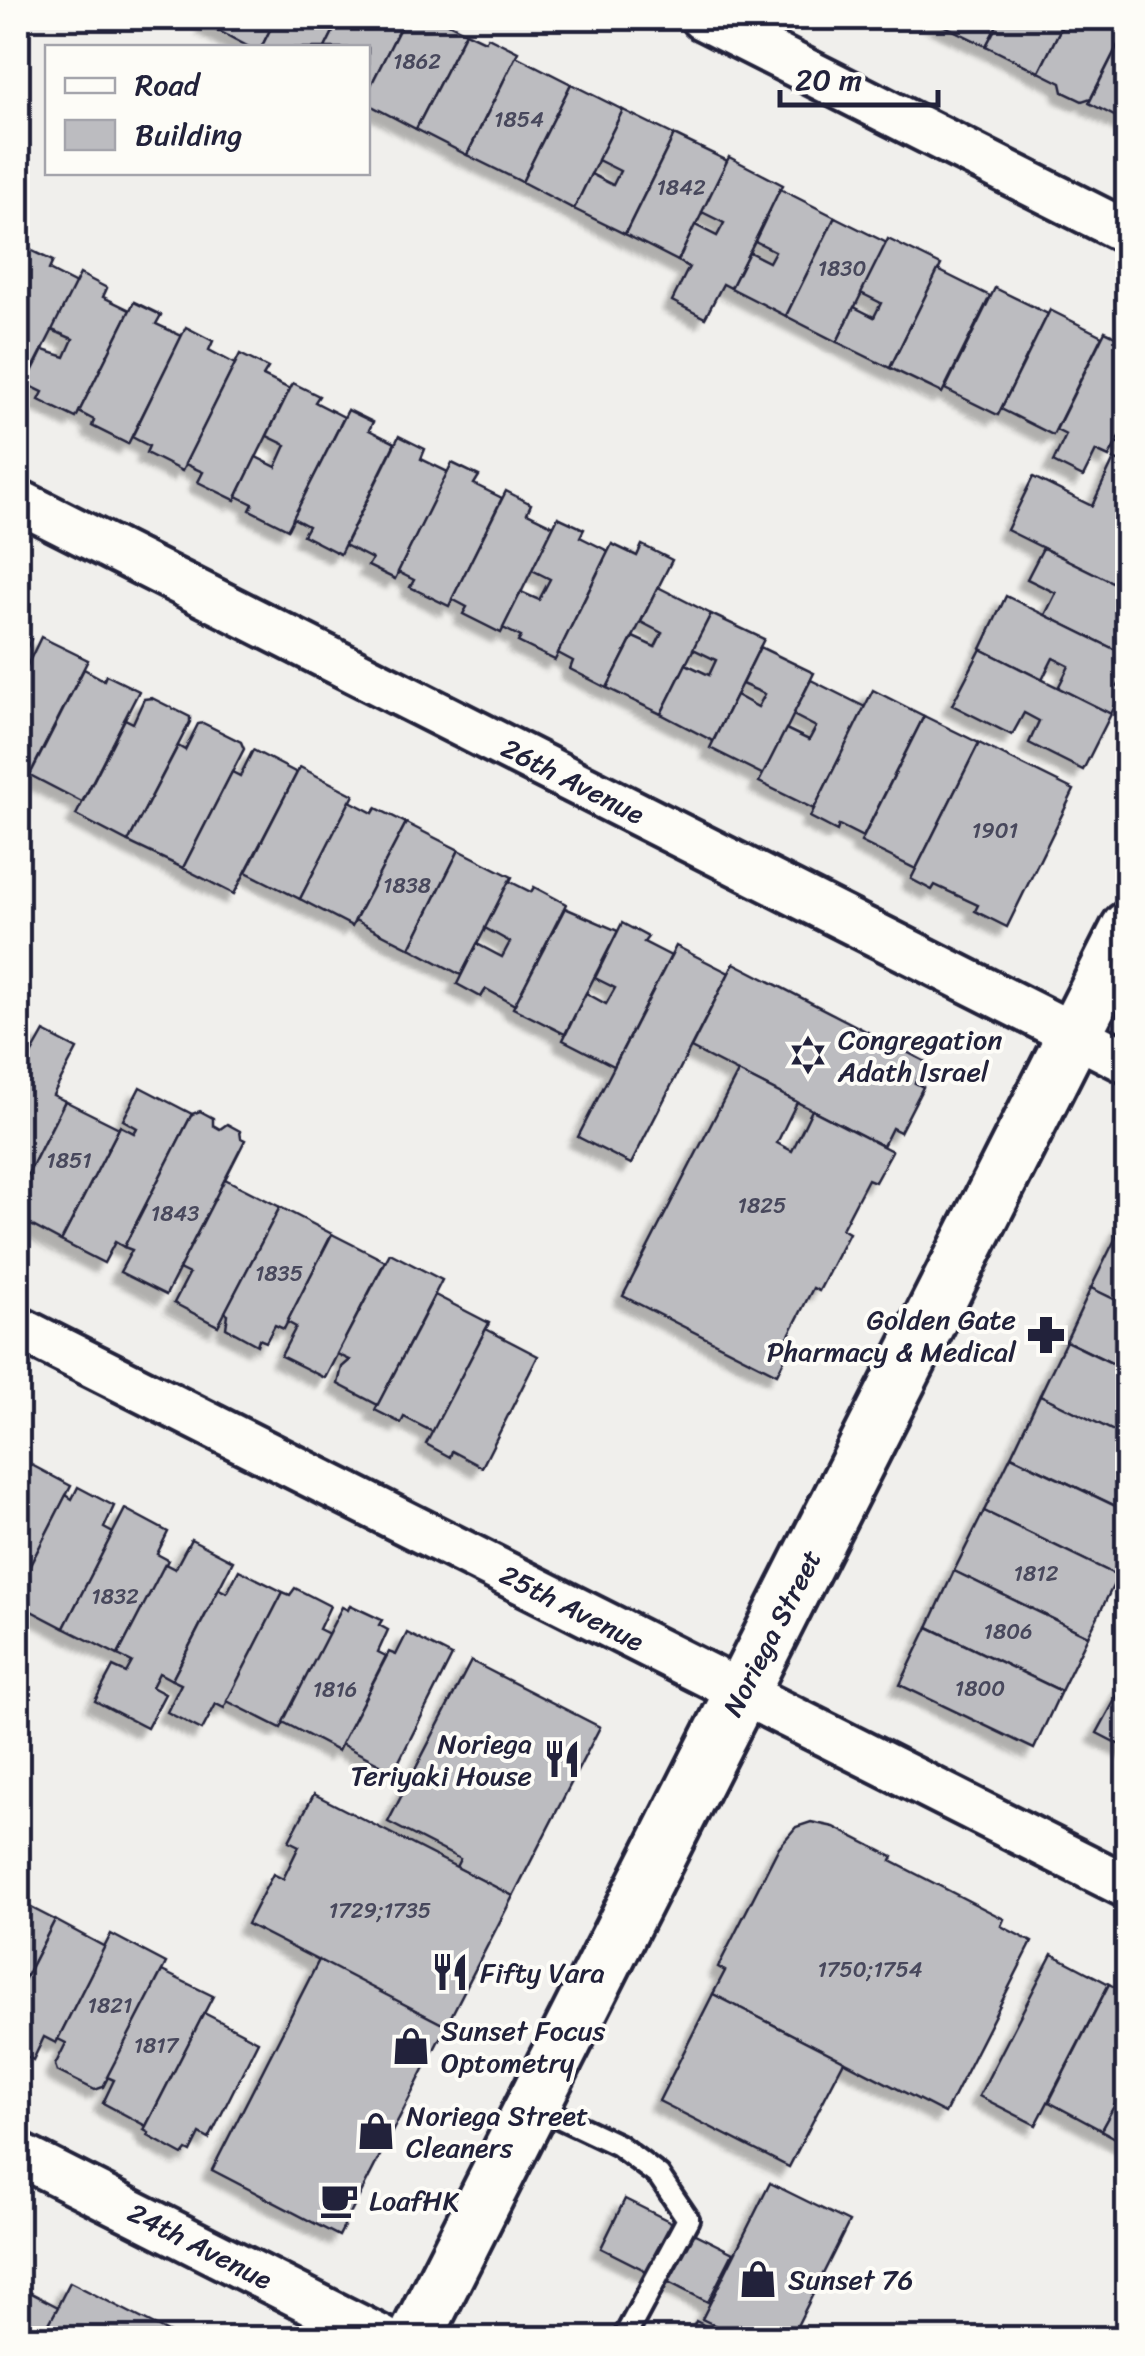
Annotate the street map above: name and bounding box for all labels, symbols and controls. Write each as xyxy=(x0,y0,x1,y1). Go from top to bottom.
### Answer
house number: 1862 xyxy=(393,42,441,81)
legend xyxy=(45,45,370,175)
scale bar xyxy=(780,45,938,107)
text: 20 m xyxy=(795,53,862,107)
text: Road xyxy=(135,58,202,112)
house number: 1854 xyxy=(494,100,544,139)
text: Building xyxy=(135,108,242,162)
house number: 1842 xyxy=(656,168,706,207)
house number: 1830 xyxy=(818,249,866,288)
street label: 26th Avenue xyxy=(493,724,653,838)
house number: 1901 xyxy=(972,811,1018,850)
house number: 1838 xyxy=(383,866,431,905)
place label: Congregation Adath Israel xyxy=(837,1015,1002,1096)
synagogue icon: Congregation Adath Israel xyxy=(787,1034,829,1076)
house number: 1851 xyxy=(46,1141,92,1180)
house number: 1825 xyxy=(738,1186,786,1225)
house number: 1843 xyxy=(151,1194,199,1233)
house number: 1835 xyxy=(255,1254,303,1293)
place label: Golden Gate Pharmacy & Medical xyxy=(767,1295,1017,1376)
pharmacy icon: Golden Gate Pharmacy & Medical xyxy=(1025,1314,1067,1356)
street label: Noriega Street xyxy=(709,1541,835,1725)
street label: 25th Avenue xyxy=(491,1551,653,1665)
house number: 1812 xyxy=(1014,1554,1059,1593)
house number: 1832 xyxy=(91,1577,139,1616)
house number: 1806 xyxy=(983,1612,1033,1651)
house number: 1800 xyxy=(955,1669,1005,1708)
house number: 1816 xyxy=(313,1670,357,1709)
place label: Noriega Teriyaki House xyxy=(351,1719,532,1800)
restaurant icon: Noriega Teriyaki House xyxy=(541,1738,583,1780)
house number: 1729;1735 xyxy=(329,1891,431,1930)
place label: Fifty Vara xyxy=(480,1948,605,1997)
house number: 1750;1754 xyxy=(817,1950,923,1989)
restaurant icon: Fifty Vara xyxy=(429,1951,471,1993)
house number: 1821 xyxy=(88,1986,132,2025)
place label: Sunset Focus Optometry xyxy=(441,2006,606,2087)
shop icon: Sunset Focus Optometry xyxy=(390,2025,432,2067)
house number: 1817 xyxy=(134,2026,180,2065)
place label: Noriega Street Cleaners xyxy=(406,2091,588,2172)
shop icon: Noriega Street Cleaners xyxy=(355,2110,397,2152)
place label: LoafHK xyxy=(369,2176,459,2225)
cafe icon: LoafHK xyxy=(318,2179,360,2221)
street label: 24th Avenue xyxy=(119,2188,281,2304)
place label: Sunset 76 xyxy=(788,2255,913,2304)
shop icon: Sunset 76 xyxy=(737,2258,779,2300)

